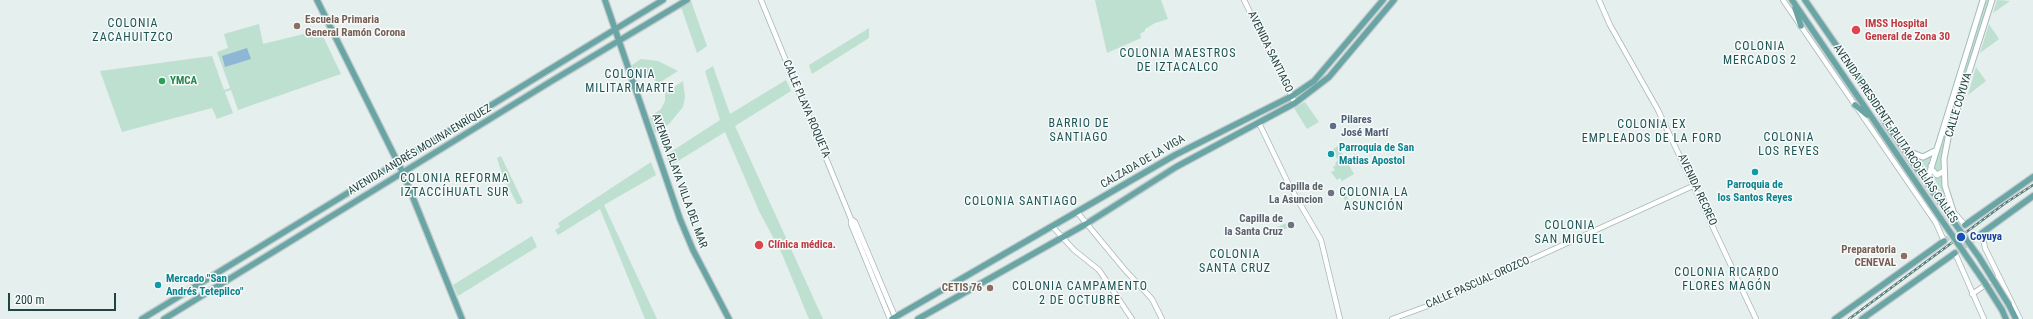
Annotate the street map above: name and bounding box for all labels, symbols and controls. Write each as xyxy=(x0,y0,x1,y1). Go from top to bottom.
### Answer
street label: AVENIDA SANTIAGO xyxy=(1245,9,1295,95)
place label: Escuela Primaria General Ramón Corona xyxy=(305,13,405,39)
district label: COLONIA ZACAHUITZCO xyxy=(92,17,174,45)
place label: IMSS Hospital General de Zona 30 xyxy=(1865,17,1950,43)
marker: Escuela Primaria General Ramón Corona xyxy=(292,21,302,31)
marker: IMSS Hospital General de Zona 30 xyxy=(1850,24,1862,36)
district label: COLONIA MERCADOS 2 xyxy=(1723,40,1797,68)
street label: AVENIDA PRESIDENTE PLUTARCO ELÍAS CALLES xyxy=(1830,42,1960,226)
district label: COLONIA MAESTROS DE IZTACALCO xyxy=(1119,47,1237,75)
street label: CALLE PLAYA ROQUETA xyxy=(779,58,833,160)
district label: COLONIA MILITAR MARTE xyxy=(585,68,675,96)
street label: CALLE COYUYA xyxy=(1943,71,1975,139)
place label: YMCA xyxy=(170,74,197,88)
marker: YMCA xyxy=(157,76,167,86)
street label: AVENIDA ANDRÉS MOLINA ENRÍQUEZ xyxy=(346,102,494,198)
street label: AVENIDA PLAYA VILLA DEL MAR xyxy=(649,112,709,250)
place label: Pilares José Martí xyxy=(1341,113,1388,139)
district label: BARRIO DE SANTIAGO xyxy=(1049,117,1109,145)
district label: COLONIA EX EMPLEADOS DE LA FORD xyxy=(1582,118,1722,146)
marker: Pilares José Martí xyxy=(1328,121,1338,131)
district label: COLONIA LOS REYES xyxy=(1758,131,1820,159)
street label: CALZADA DE LA VIGA xyxy=(1098,132,1188,192)
place label: Parroquia de San Matias Apostol xyxy=(1339,141,1414,167)
marker: Parroquia de San Matias Apostol xyxy=(1326,149,1336,159)
street label: AVENIDA RECREO xyxy=(1675,152,1719,228)
marker: Parroquia de los Santos Reyes xyxy=(1750,167,1760,177)
district label: COLONIA REFORMA IZTACCÍHUATL SUR xyxy=(400,172,510,200)
place label: Parroquia de los Santos Reyes xyxy=(1718,178,1792,204)
place label: Capilla de La Asuncion xyxy=(1269,180,1323,206)
district label: COLONIA LA ASUNCIÓN xyxy=(1339,186,1409,214)
marker: Capilla de La Asuncion xyxy=(1326,188,1336,198)
district label: COLONIA SANTIAGO xyxy=(964,195,1078,209)
place label: Capilla de la Santa Cruz xyxy=(1225,212,1283,238)
district label: COLONIA SAN MIGUEL xyxy=(1535,219,1605,247)
marker: Capilla de la Santa Cruz xyxy=(1286,220,1296,230)
place label: Coyuya xyxy=(1970,230,2002,244)
marker: Coyuya xyxy=(1955,231,1967,243)
place label: Clínica médica. xyxy=(768,238,836,252)
marker: Clínica médica. xyxy=(753,239,765,251)
place label: Preparatoria CENEVAL xyxy=(1841,243,1896,269)
district label: COLONIA SANTA CRUZ xyxy=(1199,248,1271,276)
marker: Preparatoria CENEVAL xyxy=(1899,251,1909,261)
street label: CALLE PASCUAL OROZCO xyxy=(1424,254,1532,312)
district label: COLONIA RICARDO FLORES MAGÓN xyxy=(1674,266,1780,294)
place label: Mercado "San Andrés Tetepilco" xyxy=(166,272,243,298)
marker: Mercado "San Andrés Tetepilco" xyxy=(153,280,163,290)
district label: COLONIA CAMPAMENTO 2 DE OCTUBRE xyxy=(1012,280,1148,308)
place label: CETIS 76 xyxy=(942,281,982,295)
marker: CETIS 76 xyxy=(985,283,995,293)
scale bar xyxy=(10,285,118,311)
text: 200 m xyxy=(15,293,45,307)

